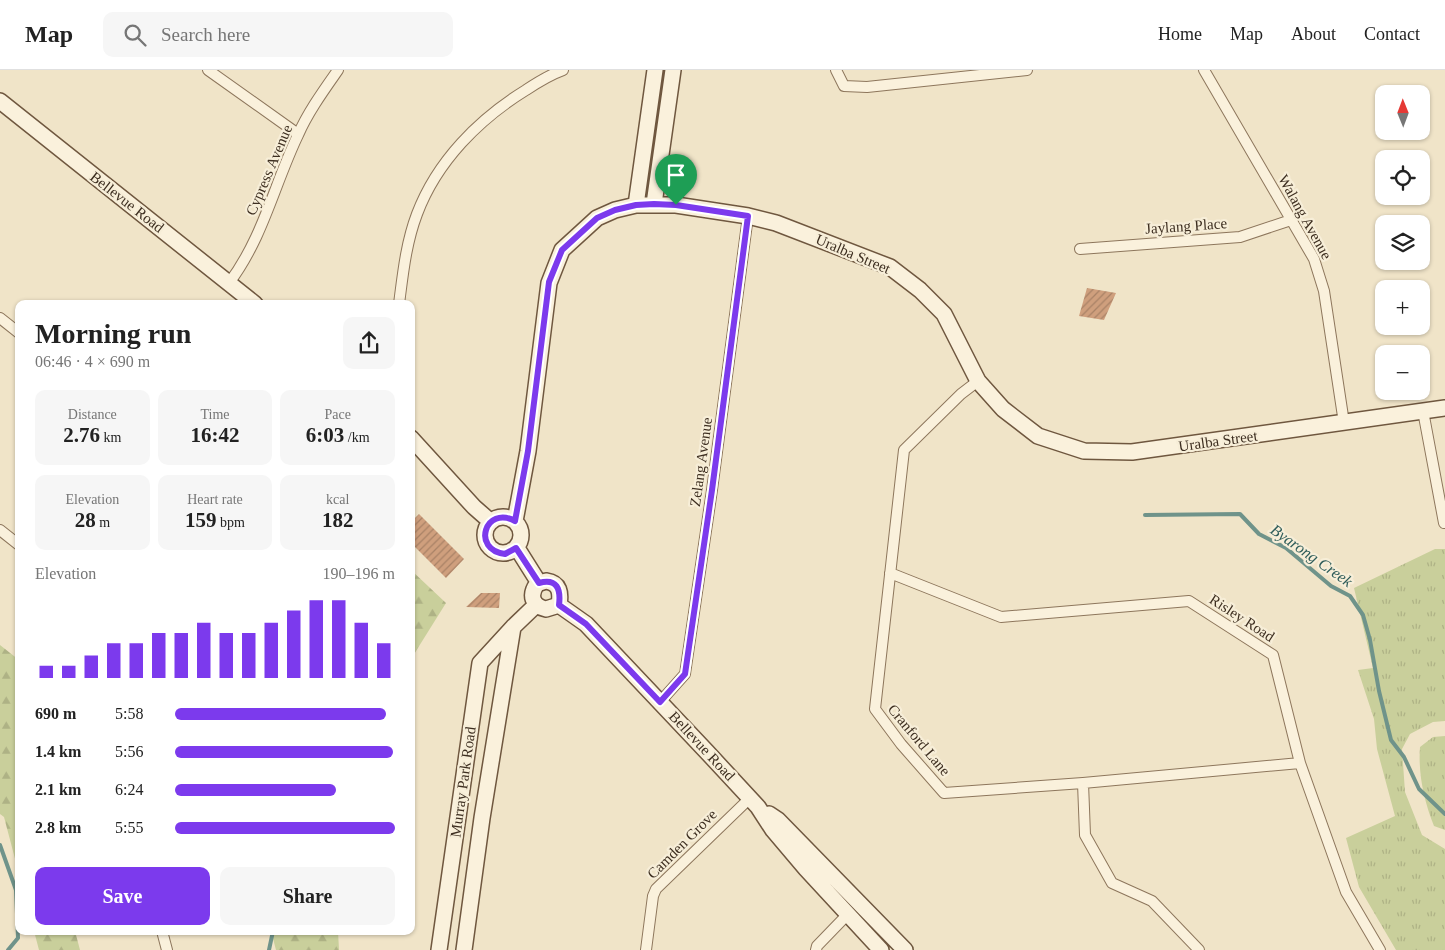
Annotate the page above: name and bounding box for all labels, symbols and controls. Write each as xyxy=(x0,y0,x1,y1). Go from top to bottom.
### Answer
search box xyxy=(103,12,453,57)
text: Map xyxy=(25,21,73,47)
icon: search xyxy=(121,21,149,49)
text: Search here xyxy=(161,24,250,45)
text: Home xyxy=(1158,24,1202,44)
text: Map xyxy=(1230,24,1263,44)
text: About xyxy=(1291,24,1336,44)
text: Contact xyxy=(1364,24,1420,44)
north arrow xyxy=(1375,85,1430,140)
map controls xyxy=(1375,85,1430,400)
street label: Cypress Avenue xyxy=(243,122,295,218)
button: locate xyxy=(1375,150,1430,205)
pin xyxy=(655,154,697,205)
icon: arrive xyxy=(662,161,690,189)
street label: Bellevue Road xyxy=(87,168,167,236)
street label: Walang Avenue xyxy=(1275,172,1335,262)
street label: Jaylang Place xyxy=(1145,215,1228,237)
button: layers xyxy=(1375,215,1430,270)
street label: Uralba Street xyxy=(813,231,893,277)
button: + xyxy=(1375,280,1430,335)
button: share xyxy=(343,317,395,369)
text: Morning run xyxy=(35,318,191,349)
button: − xyxy=(1375,345,1430,400)
text: 06:46 · 4 × 690 m xyxy=(35,353,150,370)
text: Distance xyxy=(68,407,117,422)
text: Time xyxy=(200,407,230,422)
text: Pace xyxy=(324,407,351,422)
street label: Zelang Avenue xyxy=(687,416,715,508)
text: 2.76 xyxy=(63,423,100,447)
text: 16:42 xyxy=(190,423,239,447)
text: 6:03 xyxy=(306,423,344,447)
street label: Uralba Street xyxy=(1177,427,1259,454)
text: km xyxy=(100,430,121,445)
text: /km xyxy=(344,430,370,445)
text: Elevation xyxy=(66,492,119,507)
text: Heart rate xyxy=(187,492,243,507)
text: kcal xyxy=(326,492,349,507)
text: 28 xyxy=(75,508,96,532)
text: 159 xyxy=(185,508,217,532)
text: 182 xyxy=(322,508,353,532)
text: m xyxy=(96,515,110,530)
text: bpm xyxy=(217,515,245,530)
water label: Byarong Creek xyxy=(1267,521,1357,591)
text: Elevation xyxy=(35,565,96,582)
text: 190–196 m xyxy=(323,565,395,582)
street label: Risley Road xyxy=(1207,591,1278,645)
street label: Cranford Lane xyxy=(885,701,954,779)
text: 690 m xyxy=(35,705,76,722)
text: 5:58 xyxy=(115,705,143,722)
street label: Bellevue Road xyxy=(666,708,738,784)
street label: Murray Park Road xyxy=(447,725,479,838)
text: 1.4 km xyxy=(35,743,81,760)
text: 5:56 xyxy=(115,743,143,760)
text: 2.1 km xyxy=(35,781,81,798)
text: 6:24 xyxy=(115,781,143,798)
street label: Camden Grove xyxy=(644,806,720,882)
text: 2.8 km xyxy=(35,819,81,836)
text: 5:55 xyxy=(115,819,143,836)
button: Save xyxy=(35,867,210,925)
button: Share xyxy=(220,867,395,925)

